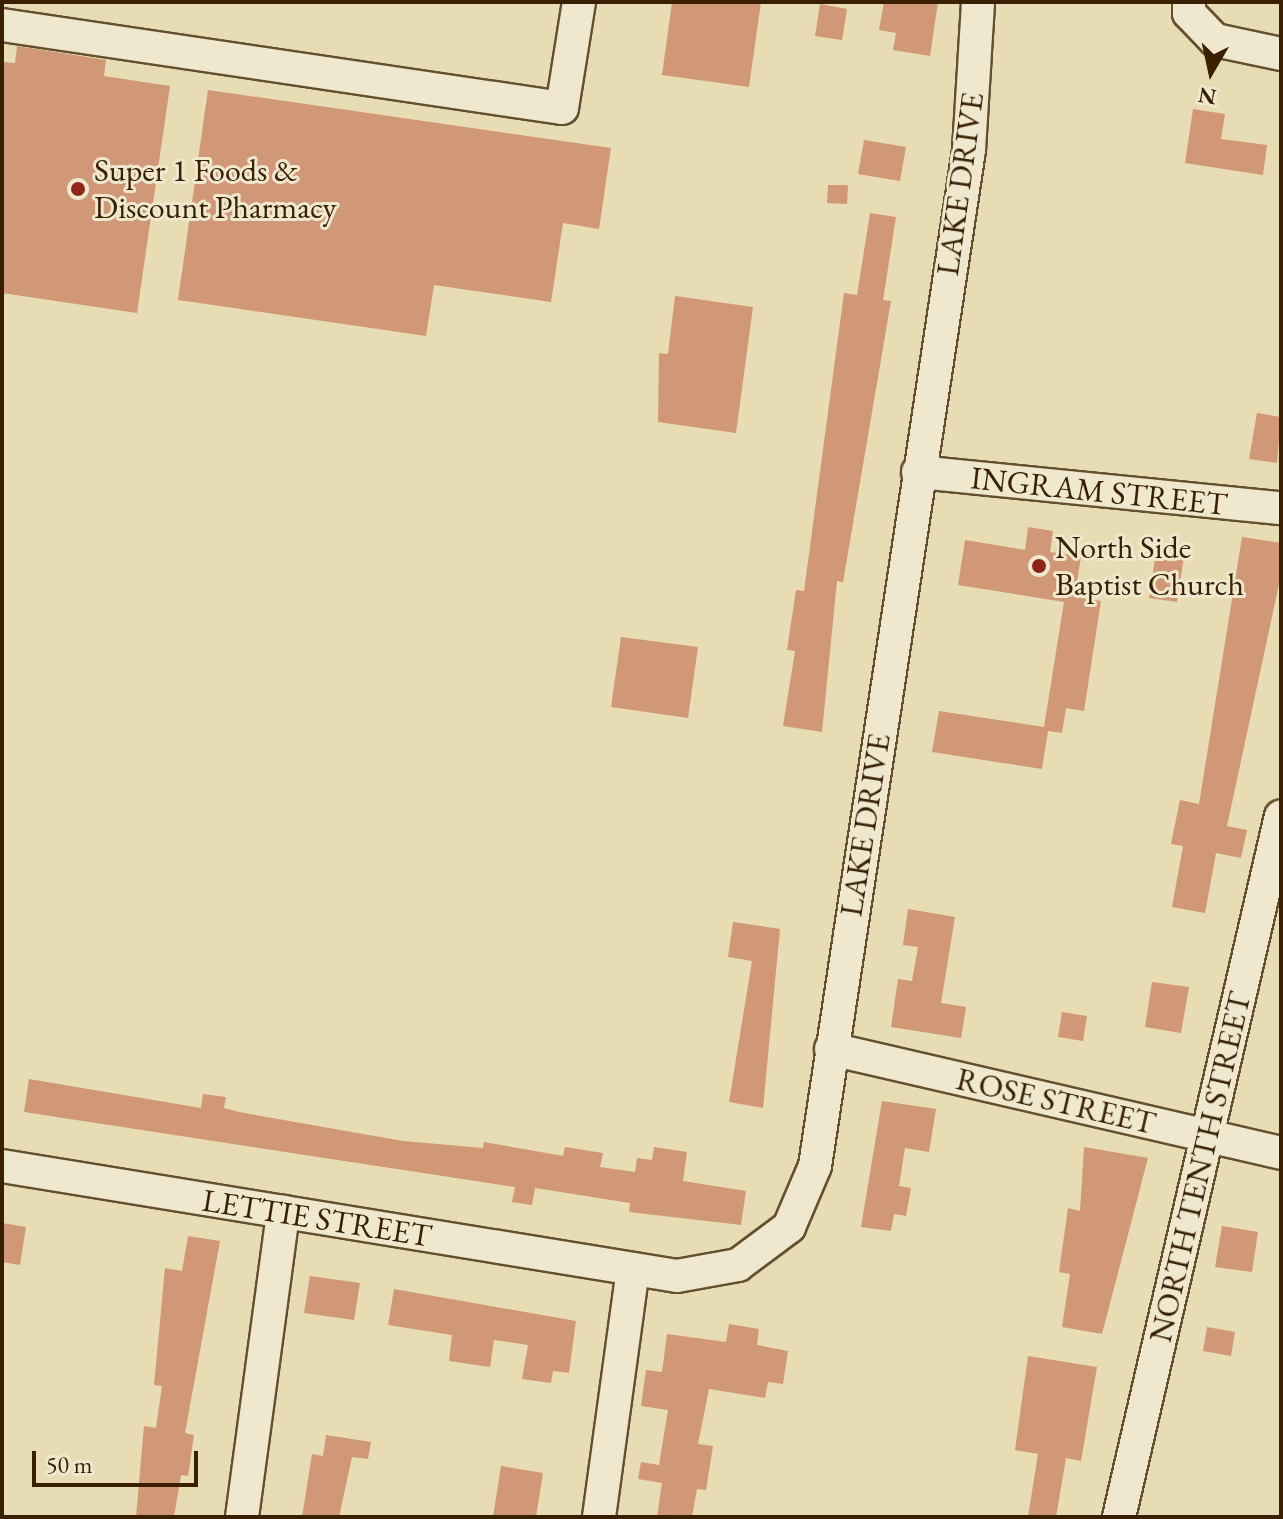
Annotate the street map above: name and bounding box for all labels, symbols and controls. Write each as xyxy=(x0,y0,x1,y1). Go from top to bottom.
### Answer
north arrow xyxy=(1171,32,1251,112)
text: N xyxy=(1196,80,1218,112)
street label: LAKE DRIVE xyxy=(928,90,992,278)
place label: Super 1 Foods & Discount Pharmacy xyxy=(94,152,336,227)
marker: Super 1 Foods & Discount Pharmacy xyxy=(69,180,87,198)
street label: INGRAM STREET xyxy=(969,458,1229,524)
place label: North Side Baptist Church xyxy=(1055,529,1244,604)
marker: North Side Baptist Church xyxy=(1030,557,1048,575)
street label: LAKE DRIVE xyxy=(832,731,898,919)
street label: NORTH TENTH STREET xyxy=(1141,988,1259,1346)
street label: ROSE STREET xyxy=(953,1059,1159,1143)
street label: LETTIE STREET xyxy=(200,1181,434,1255)
scale bar xyxy=(36,1435,202,1485)
text: 50 m xyxy=(46,1449,93,1480)

